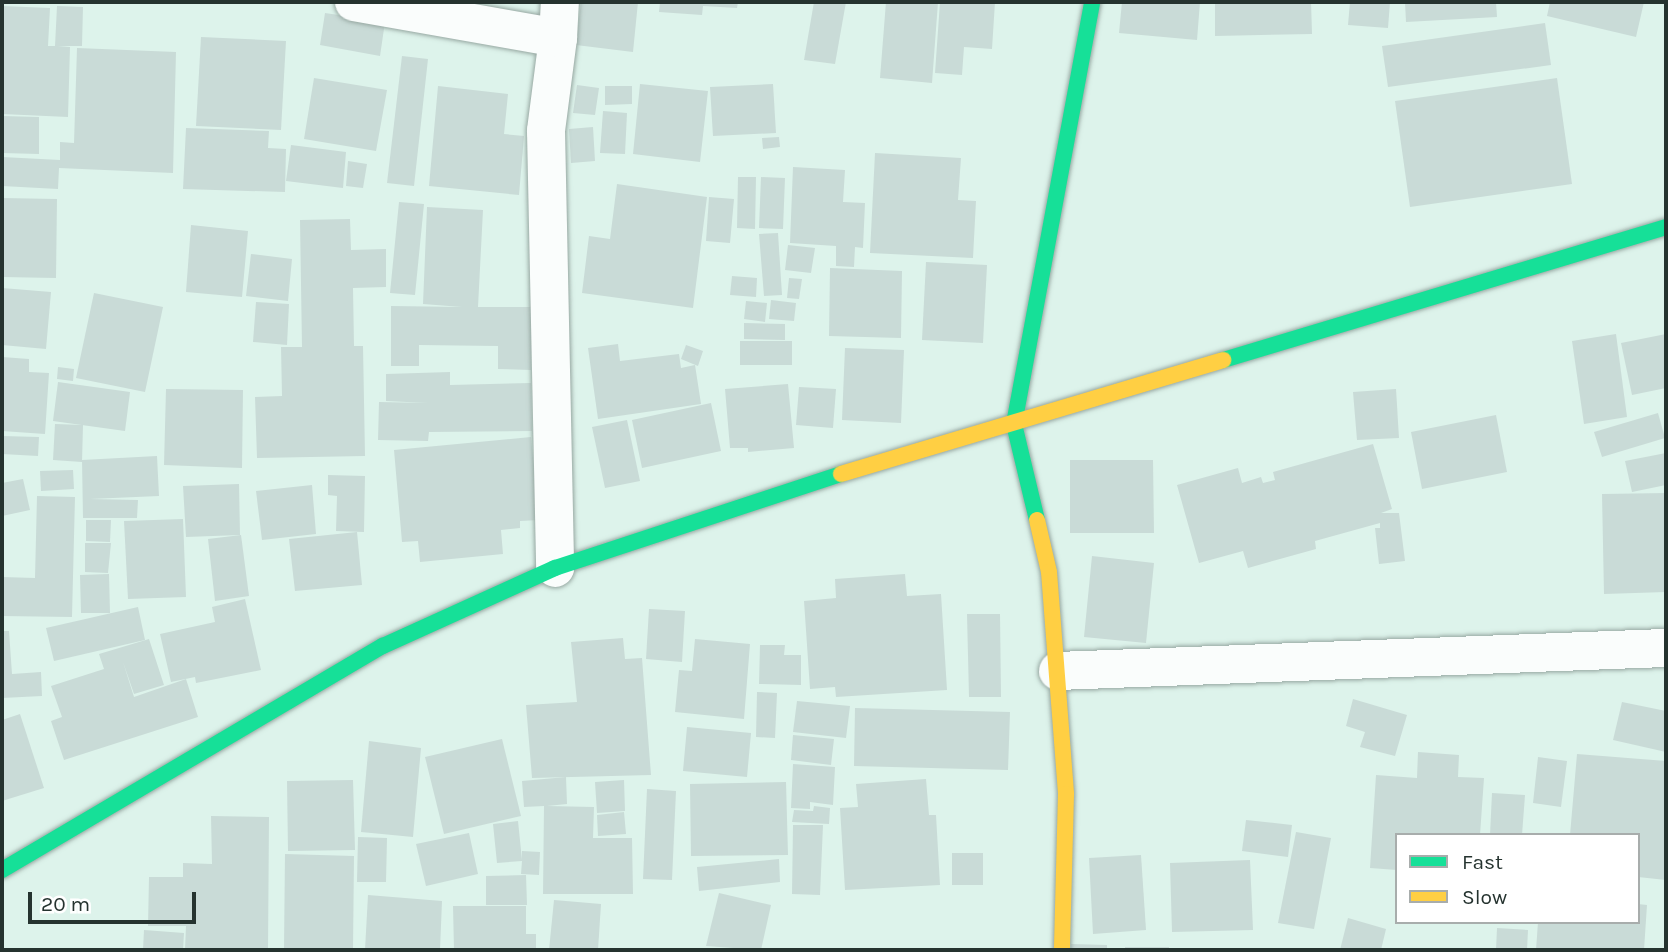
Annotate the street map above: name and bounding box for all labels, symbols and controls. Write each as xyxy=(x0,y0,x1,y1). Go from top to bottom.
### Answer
legend xyxy=(1395,833,1640,924)
text: Fast xyxy=(1462,850,1503,874)
scale bar xyxy=(32,878,200,922)
text: Slow xyxy=(1462,885,1507,909)
text: 20 m xyxy=(41,892,90,916)

